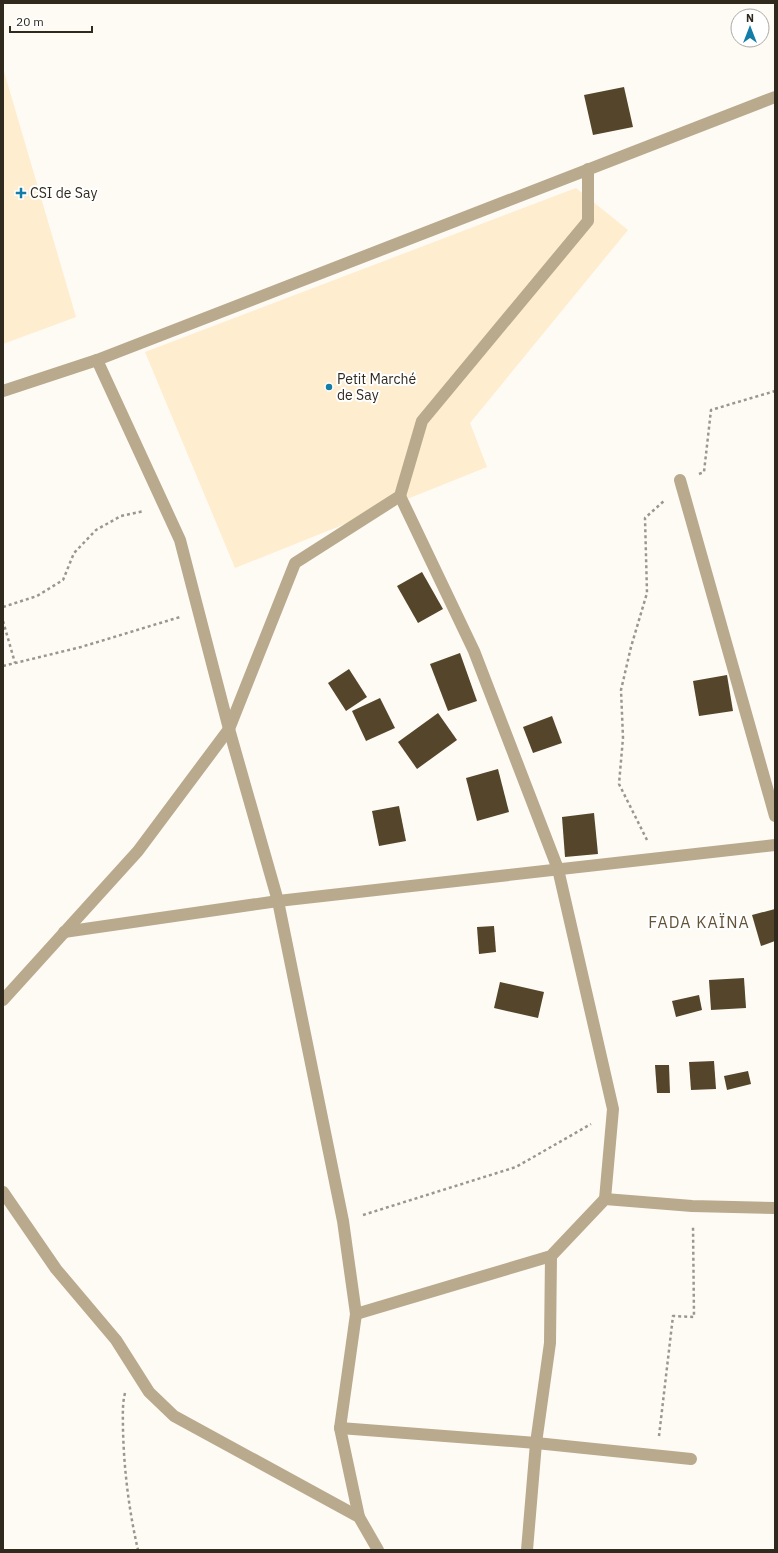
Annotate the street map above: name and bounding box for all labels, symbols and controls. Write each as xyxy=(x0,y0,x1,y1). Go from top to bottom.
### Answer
scale bar xyxy=(10,8,92,34)
north arrow xyxy=(730,8,770,48)
text: N xyxy=(746,11,754,25)
text: 20 m xyxy=(16,14,44,29)
place label: CSI de Say xyxy=(30,184,97,202)
marker: CSI de Say xyxy=(15,187,27,199)
place label: Petit Marché de Say xyxy=(337,370,416,404)
marker: Petit Marché de Say xyxy=(324,382,334,392)
district label: FADA KAÏNA xyxy=(648,912,750,932)

